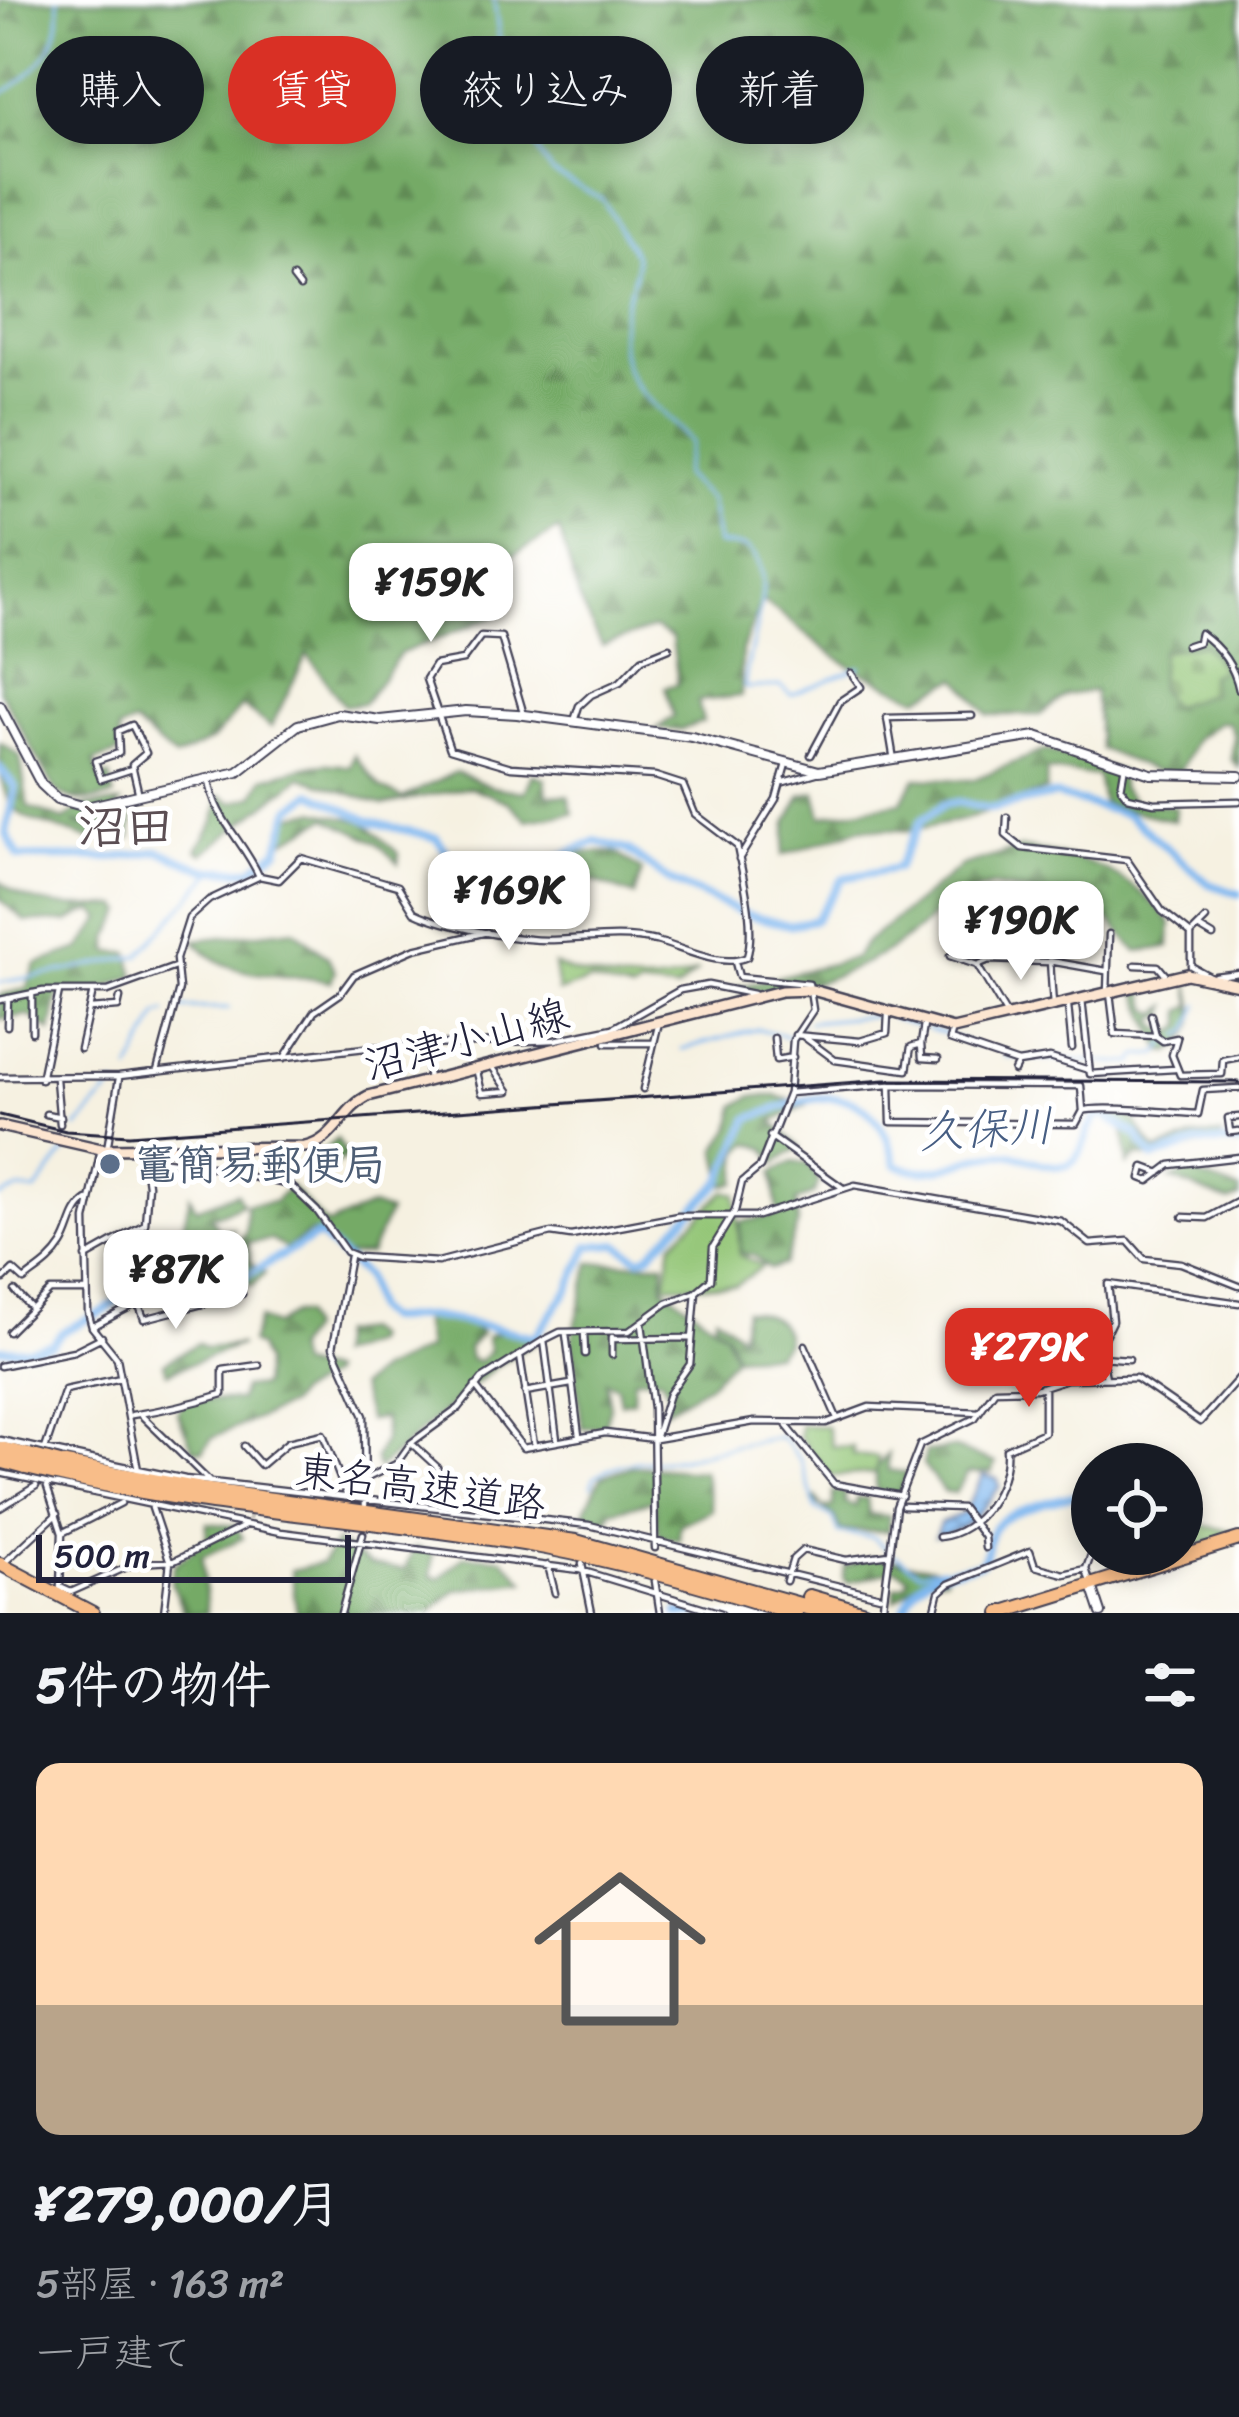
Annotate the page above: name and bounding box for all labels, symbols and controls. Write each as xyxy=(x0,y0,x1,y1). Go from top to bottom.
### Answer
chip: 購入 xyxy=(36,36,204,144)
chip: 賃貸 xyxy=(228,36,396,144)
chip: 絞り込み xyxy=(420,36,672,144)
chip: 新着 xyxy=(696,36,864,144)
pin: ¥159K xyxy=(347,543,515,645)
text: ¥159K xyxy=(376,547,486,616)
district label: 沼田 xyxy=(78,784,174,869)
pin: ¥169K xyxy=(425,851,593,953)
text: ¥169K xyxy=(455,855,563,924)
pin: ¥190K xyxy=(937,881,1105,983)
text: ¥190K xyxy=(966,885,1076,954)
street label: 沼津小山線 xyxy=(355,977,577,1103)
water label: 久保川 xyxy=(917,1086,1056,1172)
place label: 竃簡易郵便局 xyxy=(134,1128,386,1202)
marker: 竃簡易郵便局 xyxy=(97,1151,123,1177)
pin: ¥87K xyxy=(105,1230,247,1332)
text: ¥87K xyxy=(130,1234,222,1303)
pin: ¥279K xyxy=(945,1308,1113,1410)
text: ¥279K xyxy=(972,1312,1086,1381)
street label: 東名高速道路 xyxy=(291,1433,551,1541)
map controls xyxy=(1071,1443,1203,1575)
button: locate xyxy=(1071,1443,1203,1575)
text: 500 m xyxy=(54,1527,150,1585)
scale bar xyxy=(36,1529,351,1582)
text: 5件の物件 xyxy=(36,1640,271,1730)
icon: filters xyxy=(1137,1652,1203,1718)
icon: home xyxy=(512,1841,728,2057)
text: ¥279,000/月 xyxy=(36,2159,341,2249)
text: 5部屋 · 163 m² xyxy=(36,2249,284,2318)
text: 一戸建て xyxy=(36,2318,192,2387)

